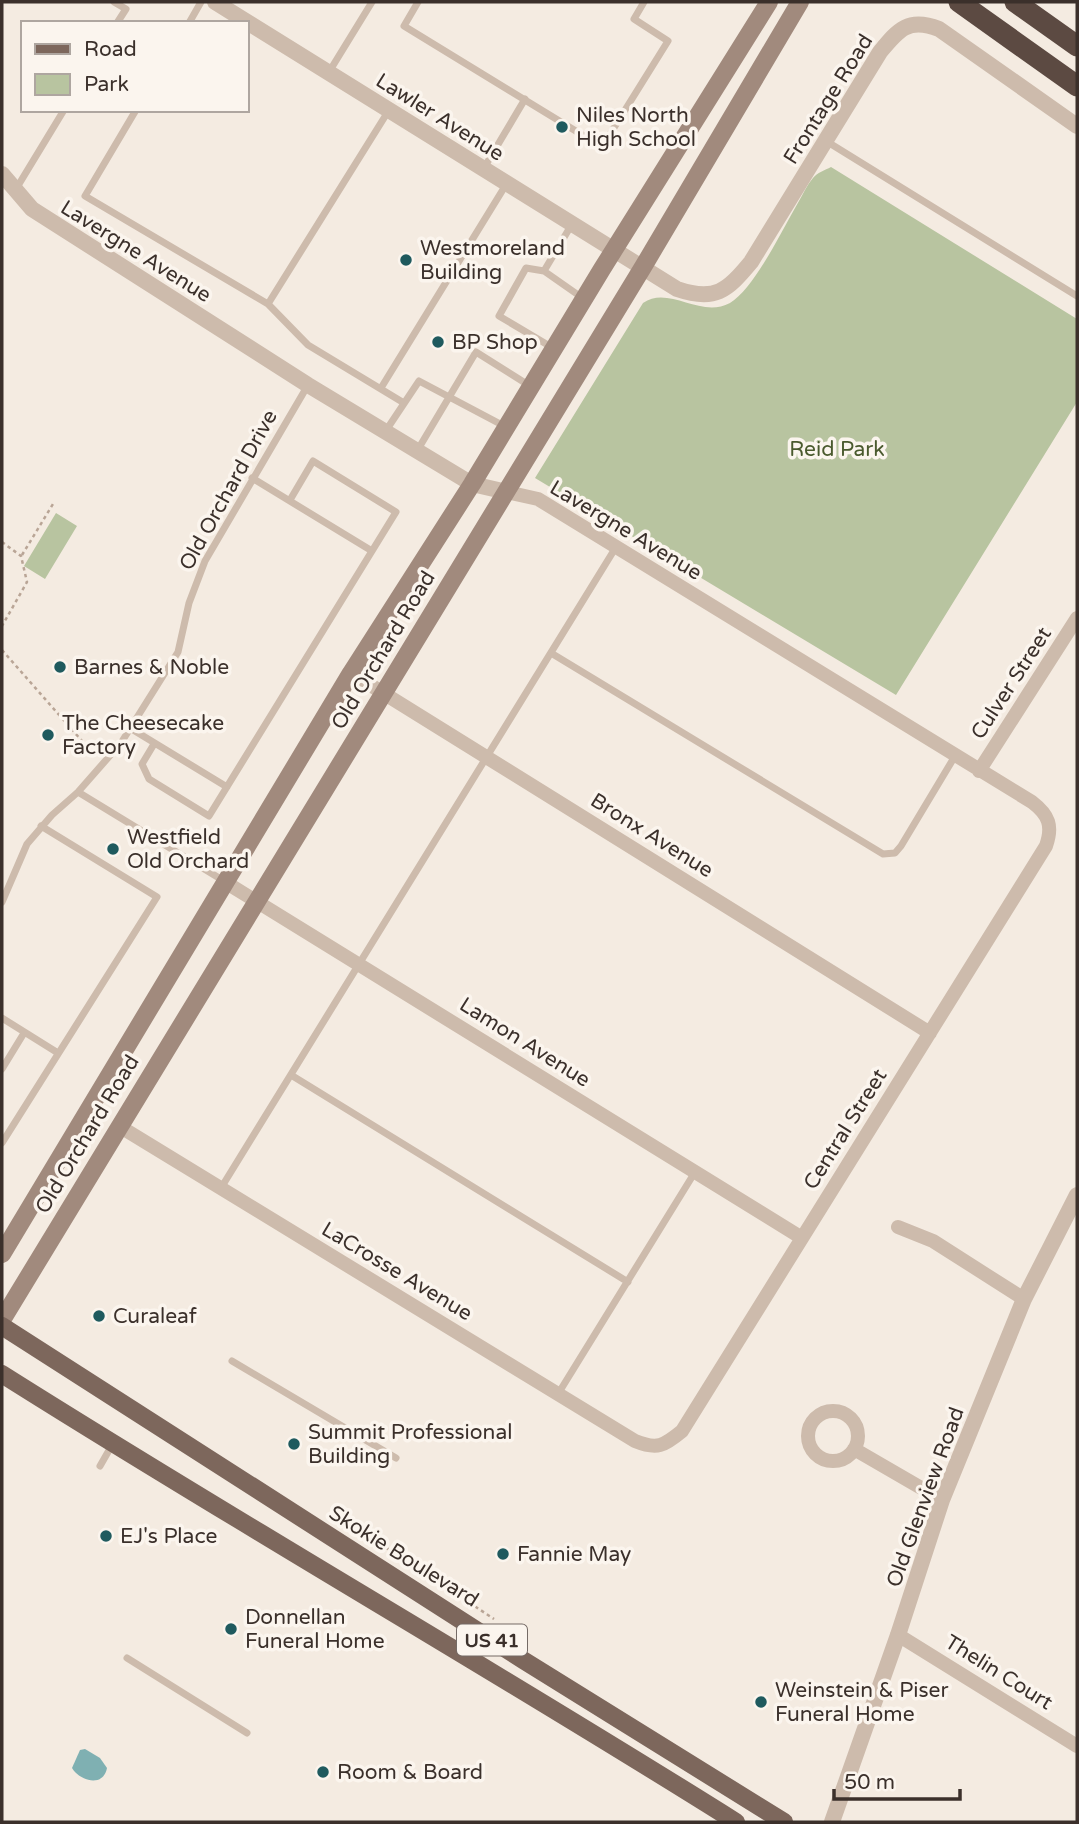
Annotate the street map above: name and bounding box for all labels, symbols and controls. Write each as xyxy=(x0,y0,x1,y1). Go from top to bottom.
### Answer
legend xyxy=(21,21,248,112)
street label: Frontage Road xyxy=(778,30,878,169)
text: Road xyxy=(84,37,137,62)
street label: Lawler Avenue xyxy=(371,68,508,167)
text: Park xyxy=(84,72,129,97)
place label: Niles North High School xyxy=(576,103,696,152)
marker: Niles North High School xyxy=(554,119,570,135)
street label: Lavergne Avenue xyxy=(56,195,216,308)
place label: Westmoreland Building xyxy=(420,236,565,285)
marker: Westmoreland Building xyxy=(398,252,414,268)
place label: BP Shop xyxy=(452,330,538,355)
marker: BP Shop xyxy=(430,334,446,350)
street label: Old Orchard Drive xyxy=(174,406,283,575)
park label: Reid Park xyxy=(789,437,885,462)
street label: Lavergne Avenue xyxy=(545,475,706,586)
street label: Old Orchard Road xyxy=(326,567,441,734)
street label: Culver Street xyxy=(966,622,1057,744)
place label: Barnes & Noble xyxy=(74,655,229,680)
marker: Barnes & Noble xyxy=(52,659,68,675)
place label: The Cheesecake Factory xyxy=(62,711,224,760)
marker: The Cheesecake Factory xyxy=(40,727,56,743)
street label: Bronx Avenue xyxy=(586,788,718,883)
place label: Westfield Old Orchard xyxy=(127,825,249,874)
marker: Westfield Old Orchard xyxy=(105,841,121,857)
street label: Lamon Avenue xyxy=(455,992,595,1093)
street label: Old Orchard Road xyxy=(30,1051,145,1218)
street label: Central Street xyxy=(798,1064,892,1194)
street label: LaCrosse Avenue xyxy=(317,1217,477,1326)
place label: Curaleaf xyxy=(113,1304,197,1329)
marker: Curaleaf xyxy=(91,1308,107,1324)
street label: Old Glenview Road xyxy=(881,1404,970,1590)
place label: Summit Professional Building xyxy=(308,1420,512,1469)
marker: Summit Professional Building xyxy=(286,1436,302,1452)
street label: Skokie Boulevard xyxy=(324,1500,483,1612)
place label: EJ's Place xyxy=(120,1524,218,1549)
marker: EJ's Place xyxy=(98,1528,114,1544)
place label: Fannie May xyxy=(517,1542,631,1567)
marker: Fannie May xyxy=(495,1546,511,1562)
place label: Donnellan Funeral Home xyxy=(245,1605,385,1654)
marker: Donnellan Funeral Home xyxy=(223,1621,239,1637)
road number: US 41 xyxy=(457,1624,527,1656)
street label: Thelin Court xyxy=(940,1630,1057,1715)
place label: Weinstein & Piser Funeral Home xyxy=(775,1678,948,1727)
marker: Weinstein & Piser Funeral Home xyxy=(753,1694,769,1710)
scale bar xyxy=(834,1758,960,1802)
place label: Room & Board xyxy=(337,1760,483,1785)
marker: Room & Board xyxy=(315,1764,331,1780)
text: 50 m xyxy=(844,1770,895,1795)

